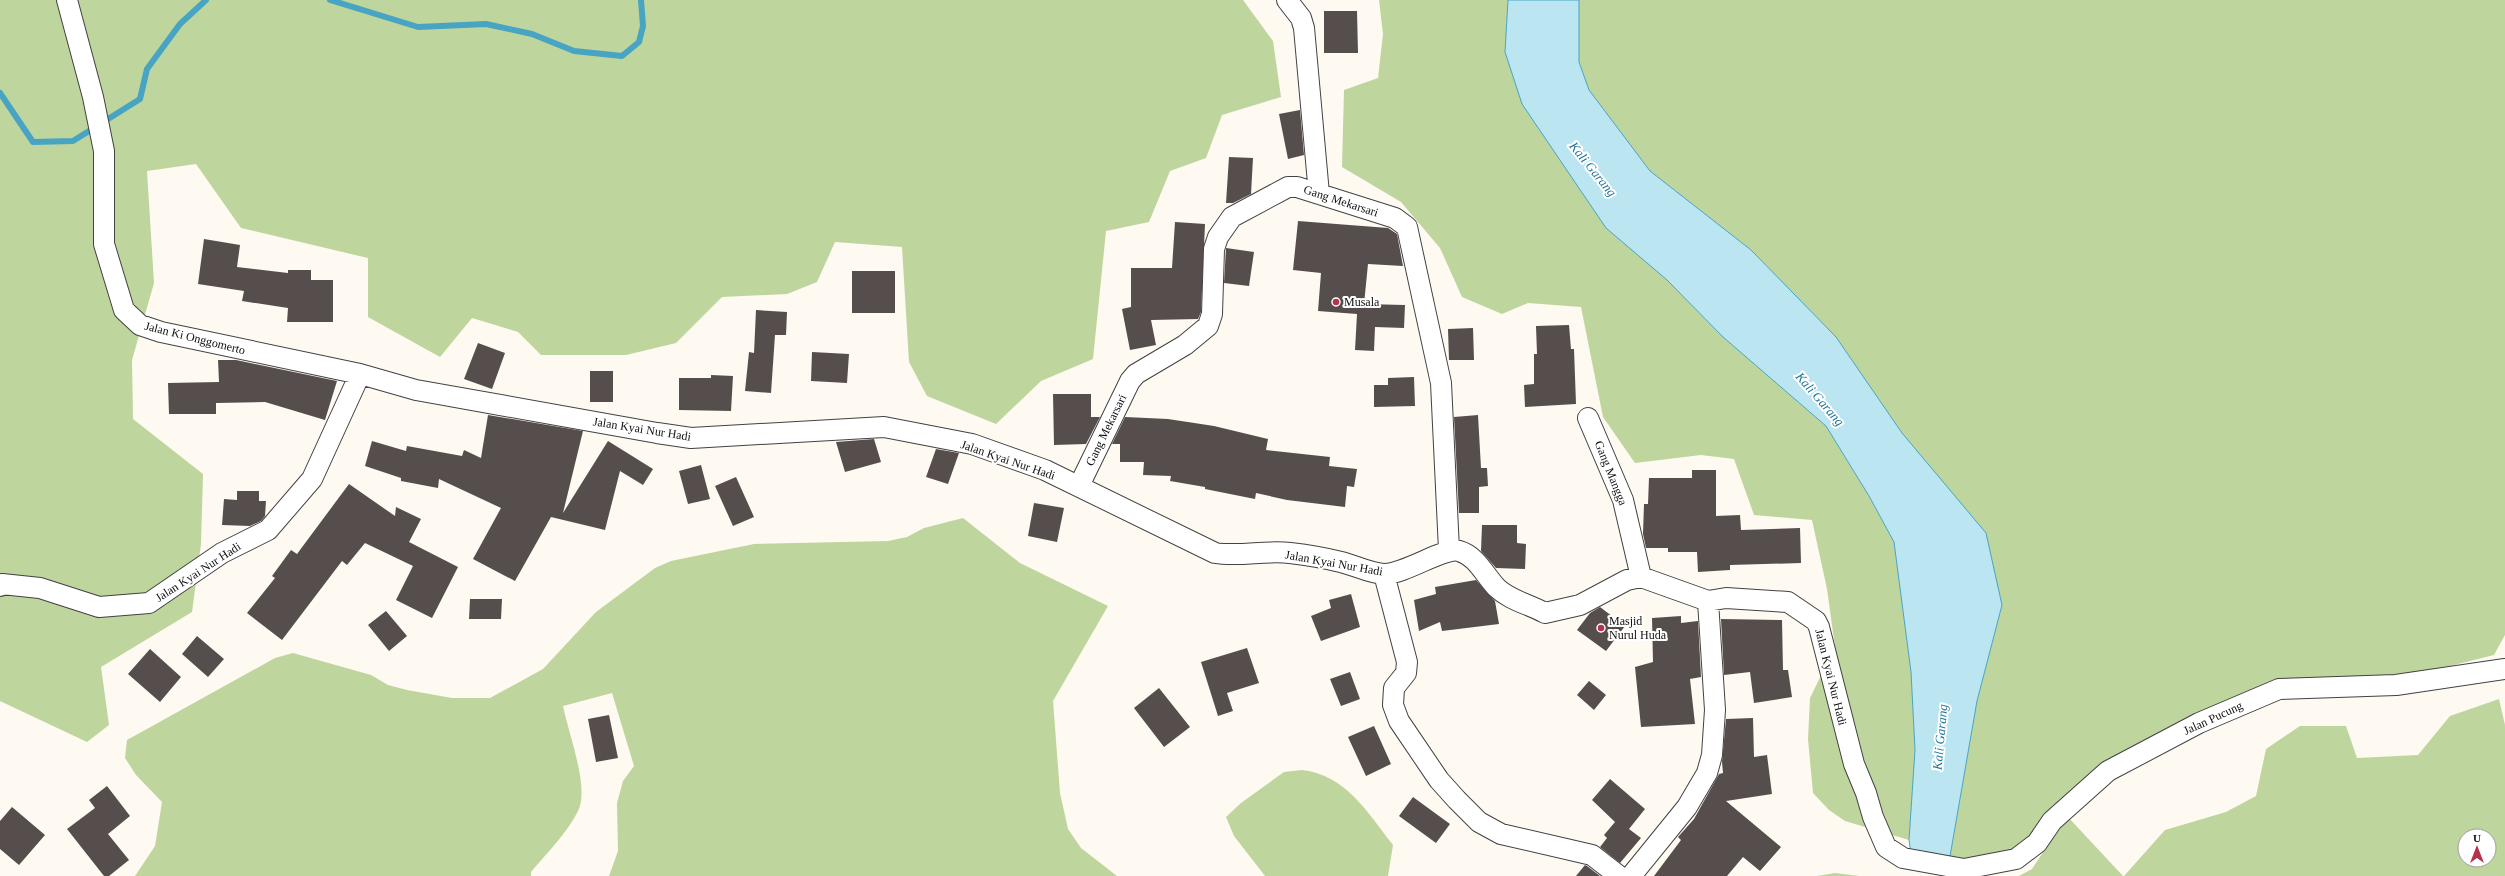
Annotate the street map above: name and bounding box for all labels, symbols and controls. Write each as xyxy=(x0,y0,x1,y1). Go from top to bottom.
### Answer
water label: Kali Garang xyxy=(1566,138,1620,200)
street label: Gang Mekarsari xyxy=(1302,182,1381,220)
place label: Musala xyxy=(1344,295,1380,309)
marker: Musala xyxy=(1331,297,1341,307)
street label: Jalan Ki Onggomerto xyxy=(143,319,247,357)
water label: Kali Garang xyxy=(1792,368,1848,429)
street label: Gang Mekarsari xyxy=(1083,391,1130,468)
street label: Jalan Kyai Nur Hadi xyxy=(592,414,693,444)
street label: Jalan Kyai Nur Hadi xyxy=(959,437,1058,483)
street label: Gang Mangga xyxy=(1592,439,1631,508)
street label: Jalan Kyai Nur Hadi xyxy=(153,539,244,605)
street label: Jalan Kyai Nur Hadi xyxy=(1284,548,1385,579)
place label: Masjid Nurul Huda xyxy=(1609,614,1667,642)
marker: Masjid Nurul Huda xyxy=(1596,623,1606,633)
street label: Jalan Kyai Nur Hadi xyxy=(1812,627,1850,727)
street label: Jalan Pucung xyxy=(2181,698,2245,738)
water label: Kali Garang xyxy=(1930,703,1950,772)
north arrow xyxy=(2457,828,2497,868)
text: U xyxy=(2473,832,2481,844)

